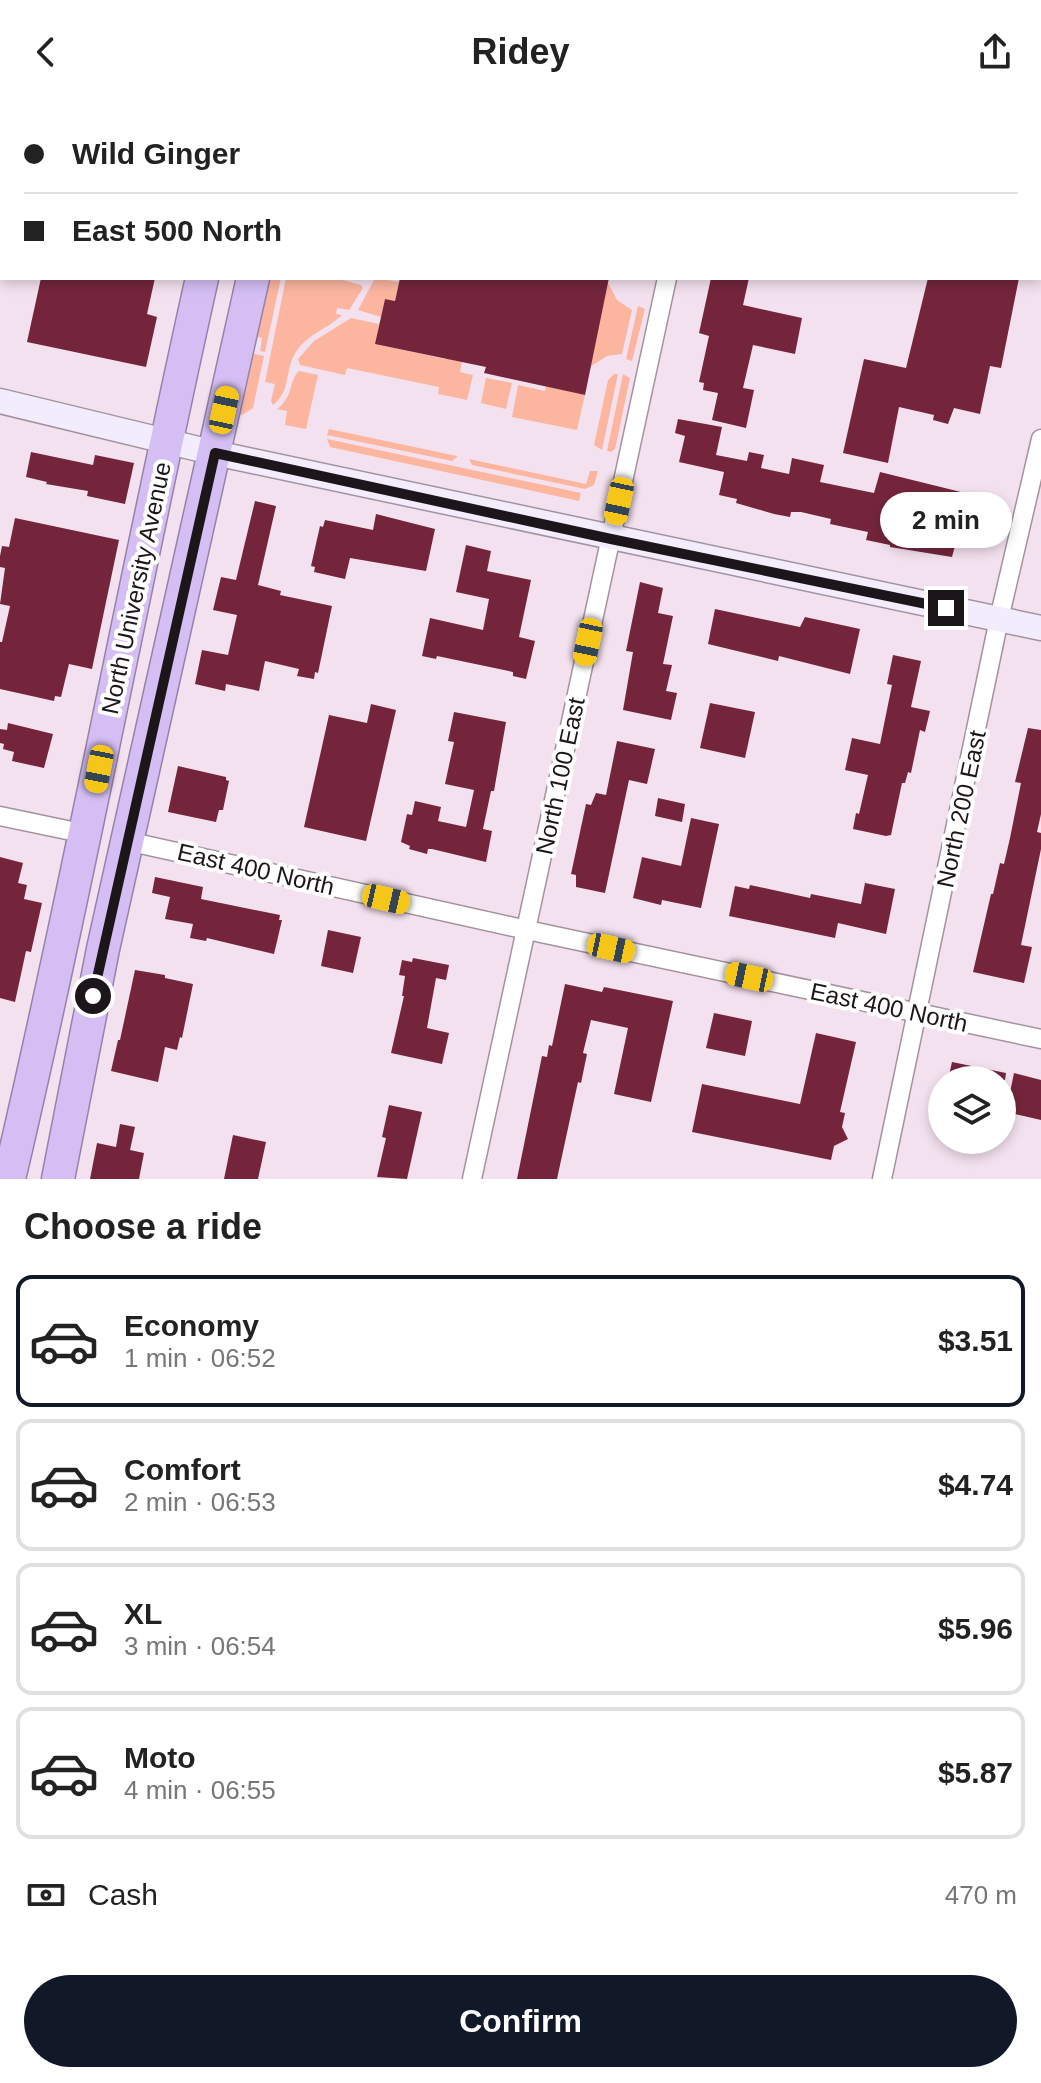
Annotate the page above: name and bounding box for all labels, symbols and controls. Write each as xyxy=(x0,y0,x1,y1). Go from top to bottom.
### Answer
icon: back xyxy=(24,30,68,74)
icon: share xyxy=(973,30,1017,74)
text: Ridey xyxy=(471,31,570,72)
text: Wild Ginger xyxy=(72,137,240,170)
text: East 500 North xyxy=(72,214,282,247)
car xyxy=(207,384,241,436)
street label: North University Avenue xyxy=(96,459,176,717)
car xyxy=(602,475,636,527)
callout: 2 min xyxy=(880,492,1012,548)
text: 2 min xyxy=(912,505,980,535)
route end xyxy=(928,590,964,626)
car xyxy=(571,616,605,668)
street label: North 100 East xyxy=(530,695,590,857)
street label: North 200 East xyxy=(931,728,991,890)
car xyxy=(83,743,115,795)
street label: East 400 North xyxy=(175,838,337,900)
car xyxy=(360,882,412,916)
car xyxy=(585,931,637,965)
car xyxy=(723,960,775,994)
street label: East 400 North xyxy=(808,977,970,1037)
route start xyxy=(75,978,111,1014)
map controls xyxy=(928,1066,1016,1154)
button: layers xyxy=(928,1066,1016,1154)
text: Choose a ride xyxy=(24,1206,262,1247)
icon: car xyxy=(28,1305,100,1377)
text: Economy xyxy=(124,1309,259,1342)
text: $3.51 xyxy=(938,1324,1013,1357)
text: 1 min · 06:52 xyxy=(124,1343,276,1373)
icon: car xyxy=(28,1449,100,1521)
text: Comfort xyxy=(124,1453,241,1486)
text: $4.74 xyxy=(938,1468,1013,1501)
text: 2 min · 06:53 xyxy=(124,1487,276,1517)
icon: car xyxy=(28,1593,100,1665)
text: XL xyxy=(124,1597,162,1630)
text: $5.96 xyxy=(938,1612,1013,1645)
text: 3 min · 06:54 xyxy=(124,1631,276,1661)
icon: car xyxy=(28,1737,100,1809)
text: Moto xyxy=(124,1741,196,1774)
text: $5.87 xyxy=(938,1756,1013,1789)
text: 4 min · 06:55 xyxy=(124,1775,276,1805)
icon: cash xyxy=(24,1873,68,1917)
text: Cash xyxy=(88,1878,158,1911)
text: 470 m xyxy=(945,1880,1017,1910)
button: Confirm xyxy=(24,1975,1017,2067)

